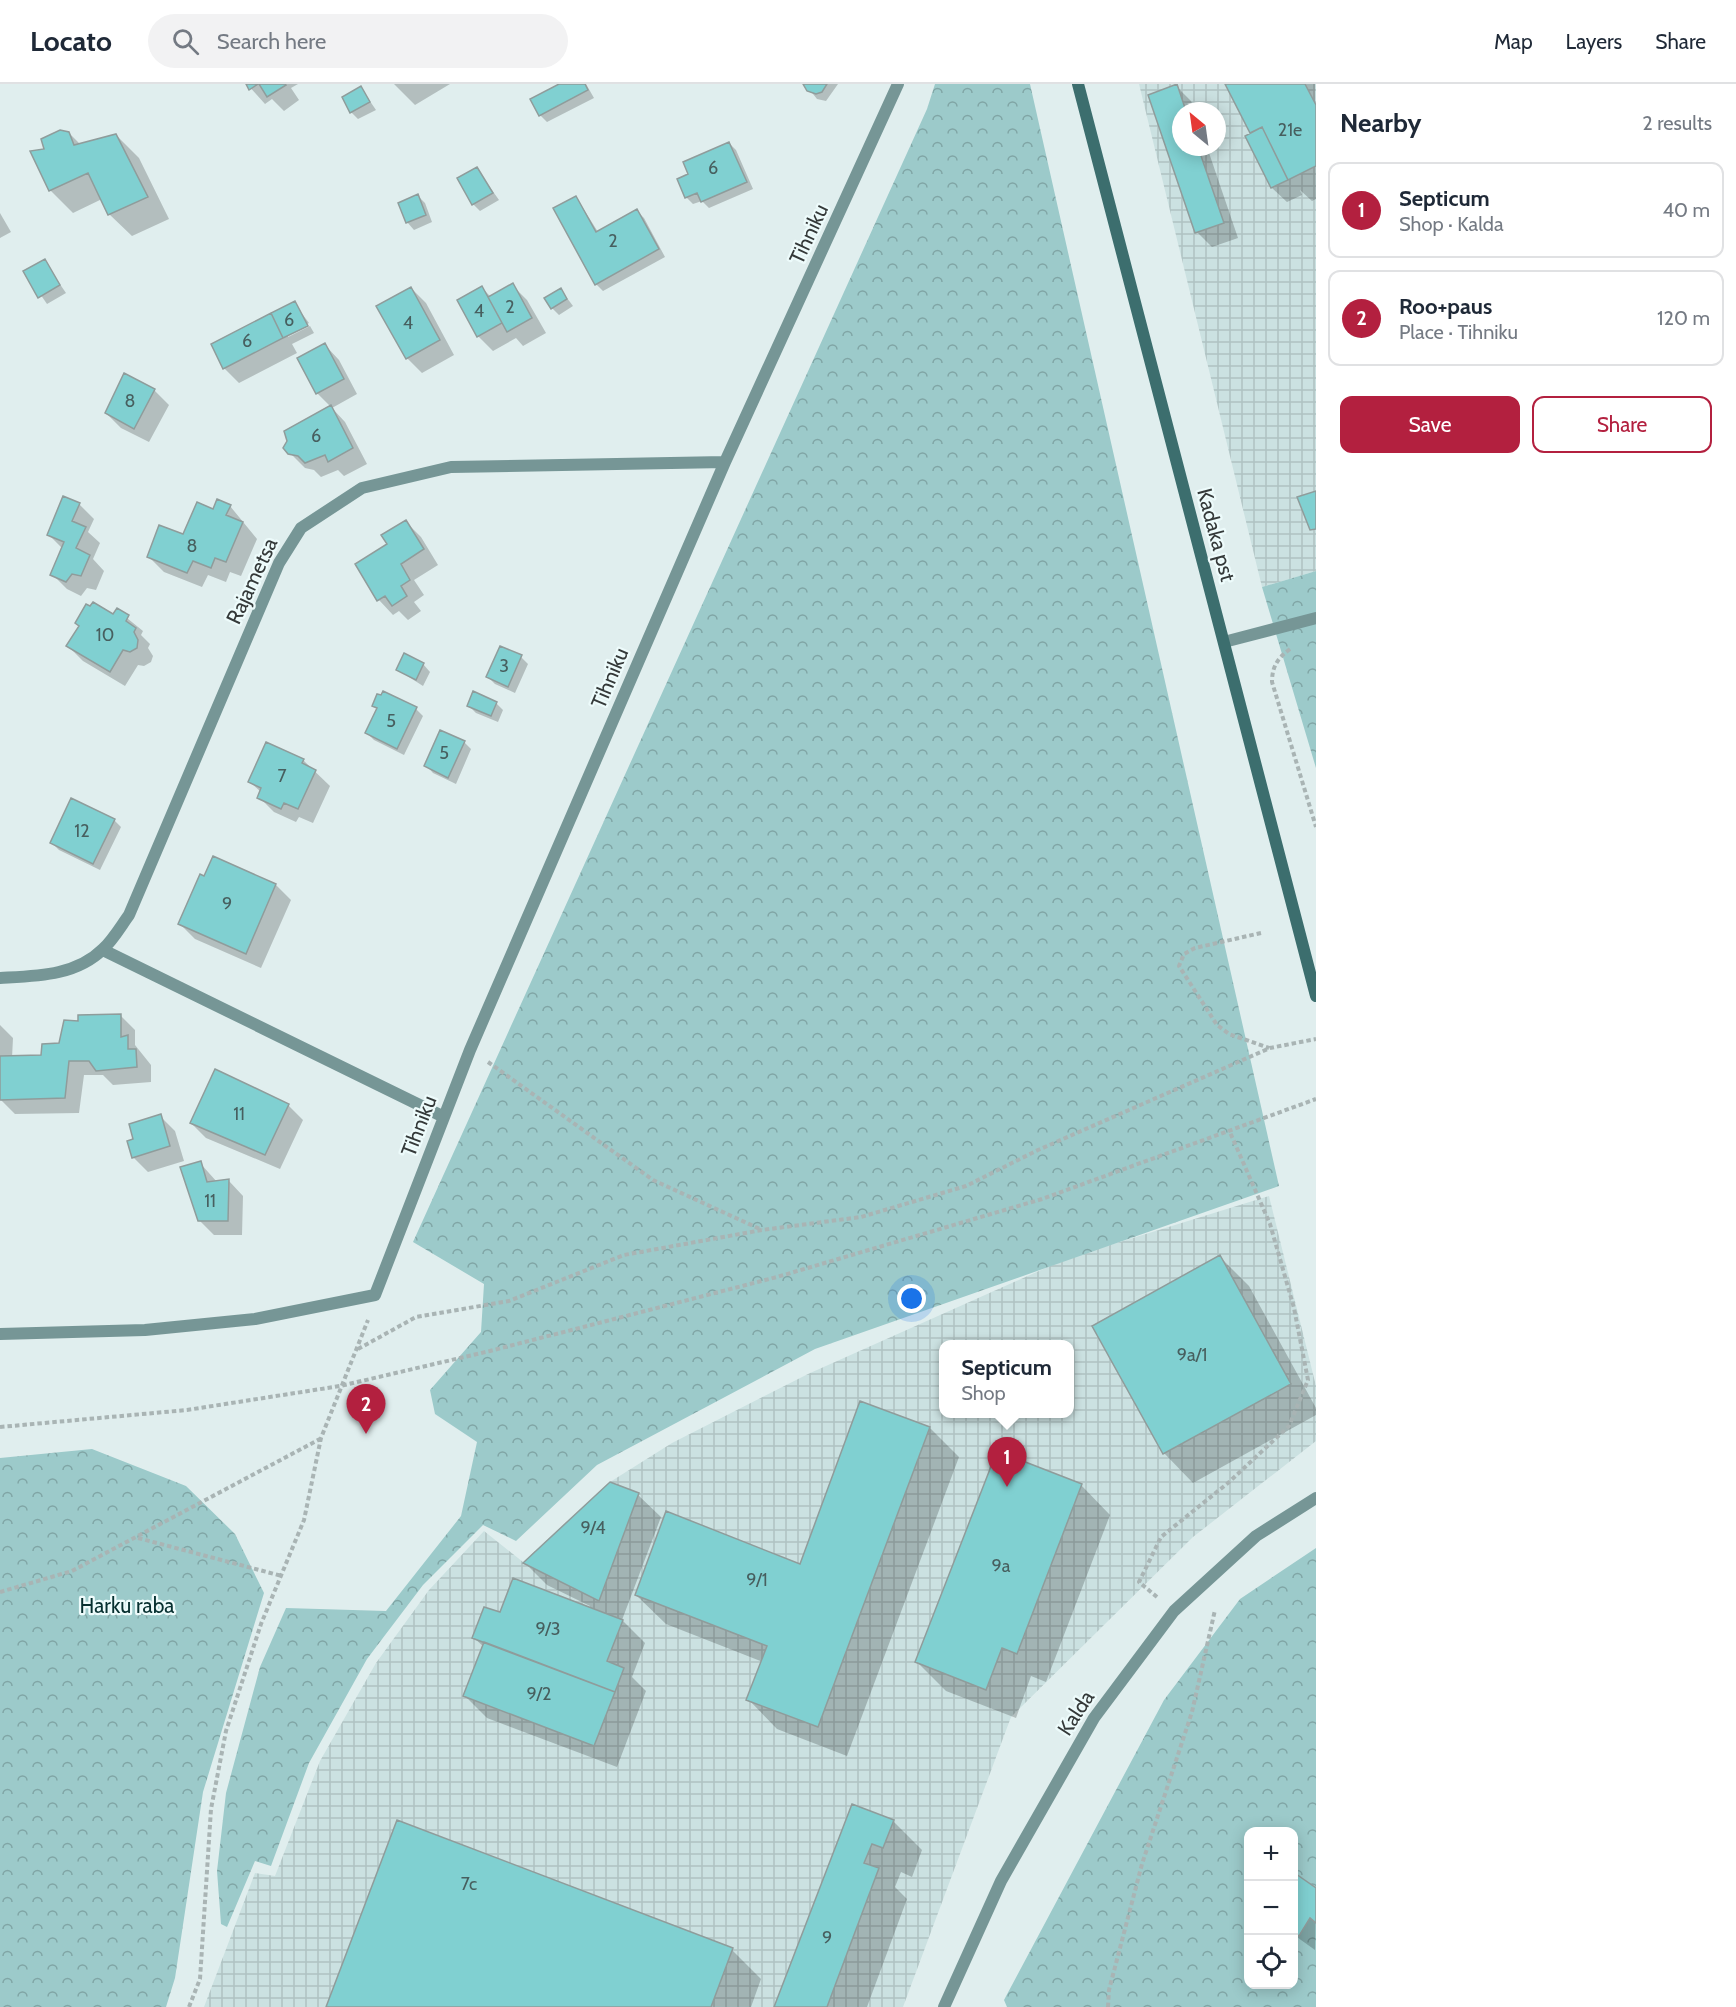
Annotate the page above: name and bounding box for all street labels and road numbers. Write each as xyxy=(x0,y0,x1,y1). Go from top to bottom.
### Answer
street label: Tihniku xyxy=(784,200,833,268)
street label: Kadaka pst xyxy=(1192,486,1241,584)
street label: Rajametsa xyxy=(221,534,283,628)
street label: Tihniku xyxy=(586,644,633,712)
street label: Tihniku xyxy=(395,1092,442,1160)
street label: Kalda xyxy=(1052,1686,1099,1740)

